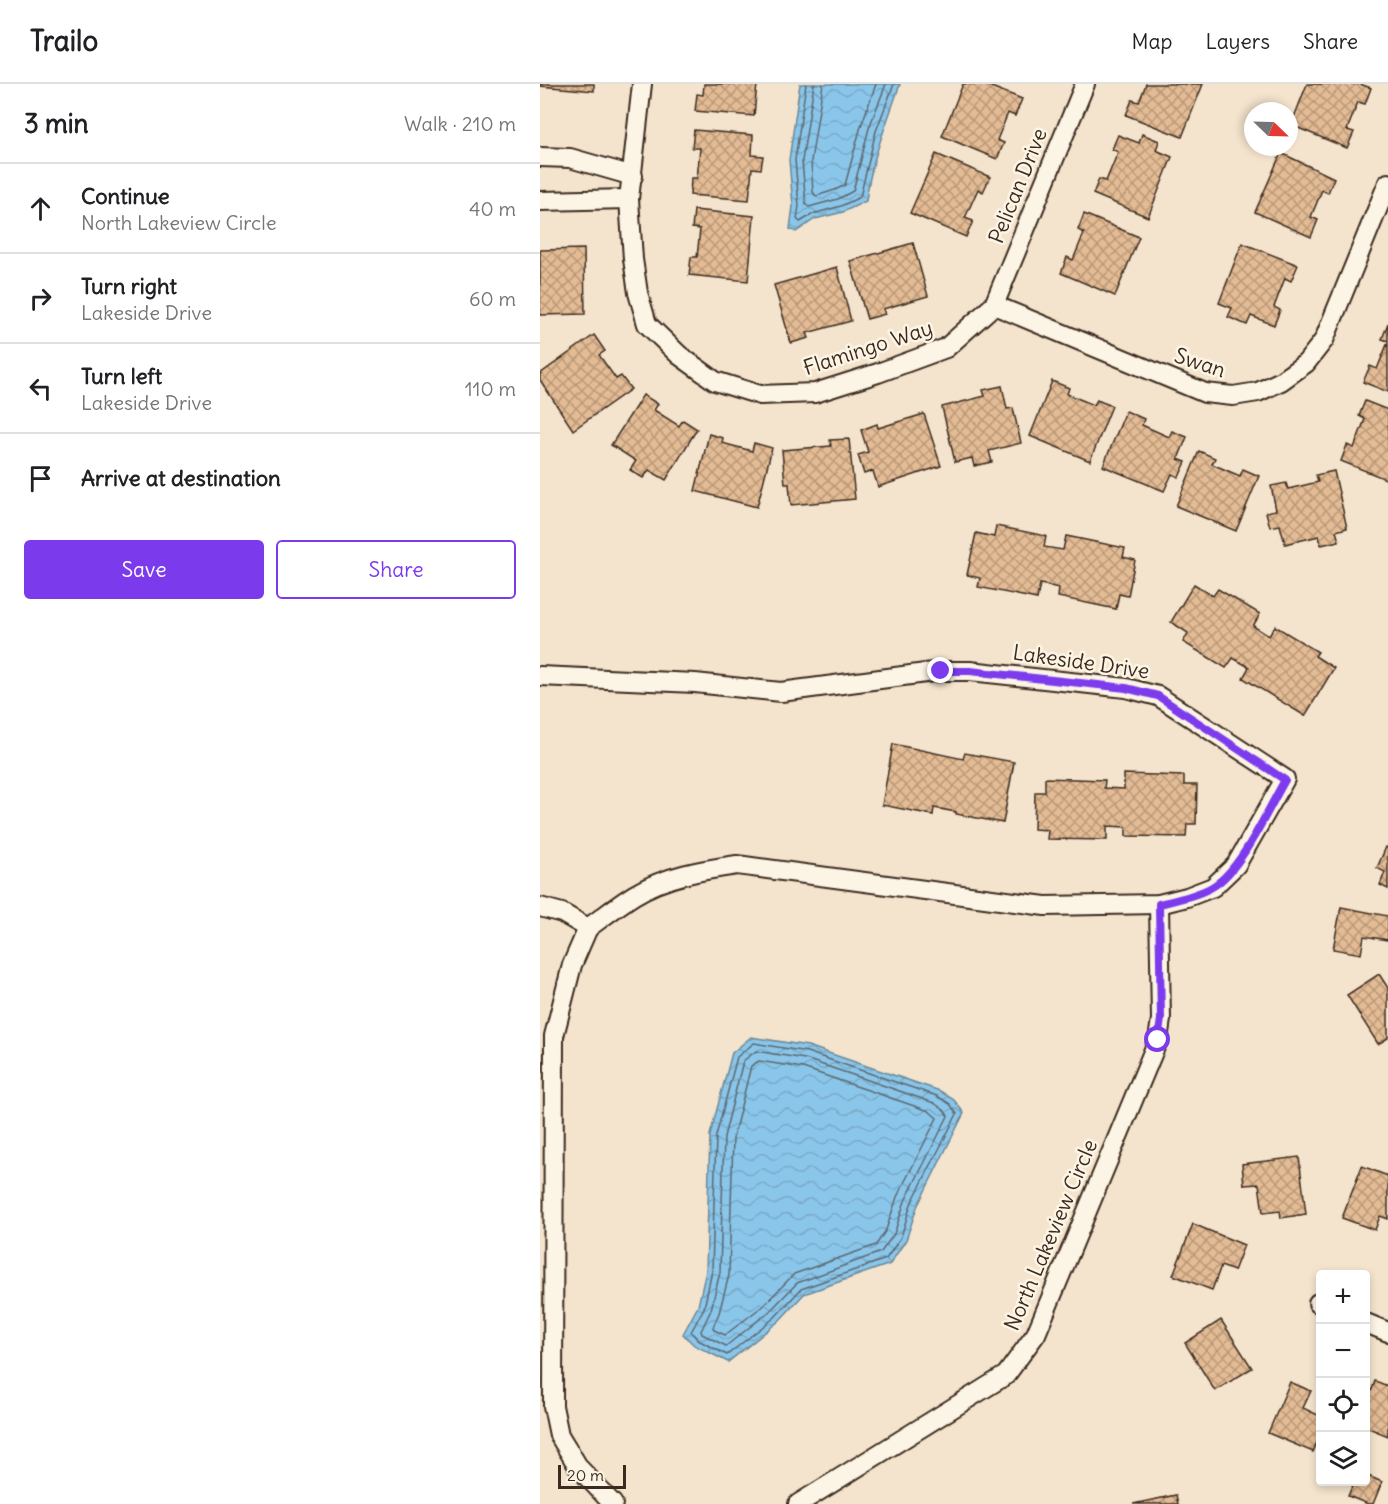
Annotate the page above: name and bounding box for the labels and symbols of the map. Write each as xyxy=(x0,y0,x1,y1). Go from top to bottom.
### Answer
north arrow xyxy=(1244,102,1298,156)
street label: Pelican Drive xyxy=(982,124,1053,247)
street label: Flamingo Way xyxy=(800,314,936,381)
street label: Swan xyxy=(1171,342,1229,383)
street label: Lakeside Drive xyxy=(1011,639,1151,684)
route end xyxy=(927,657,953,683)
route start xyxy=(1144,1026,1170,1052)
street label: North Lakeview Circle xyxy=(998,1135,1103,1335)
scale bar xyxy=(558,1462,626,1490)

